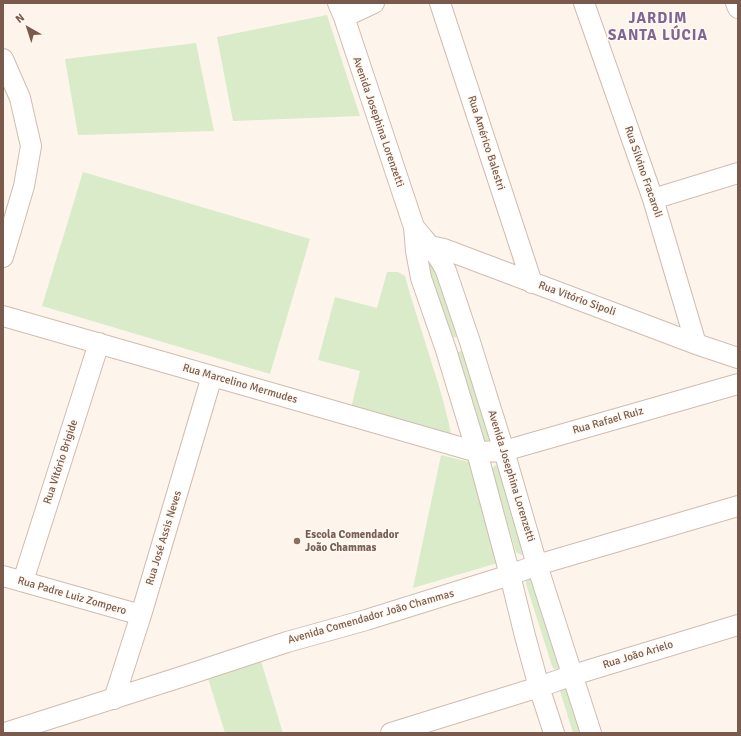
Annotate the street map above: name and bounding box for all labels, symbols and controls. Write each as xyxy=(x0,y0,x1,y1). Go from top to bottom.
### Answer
north arrow xyxy=(8,8,48,48)
district label: JARDIM SANTA LÚCIA xyxy=(608,10,708,45)
text: N xyxy=(13,11,27,26)
street label: Avenida Josephina Lorenzetti xyxy=(349,55,407,189)
street label: Rua Américo Balestri xyxy=(464,94,508,192)
street label: Rua Silvino Fracaroli xyxy=(621,124,665,220)
street label: Rua Vitório Sipoli xyxy=(537,279,617,319)
street label: Rua Marcelino Mermudes xyxy=(181,361,299,407)
street label: Rua Rafael Ruiz xyxy=(571,405,645,437)
street label: Avenida Josephina Lorenzetti xyxy=(485,409,537,543)
street label: Rua Vitório Brigide xyxy=(41,418,81,506)
street label: Rua José Assis Neves xyxy=(143,489,185,587)
place label: Escola Comendador João Chammas xyxy=(305,528,399,554)
marker: Escola Comendador João Chammas xyxy=(292,536,302,546)
street label: Rua Padre Luiz Zompero xyxy=(16,574,128,618)
street label: Avenida Comendador João Chammas xyxy=(286,587,456,647)
street label: Rua João Arielo xyxy=(601,638,675,672)

